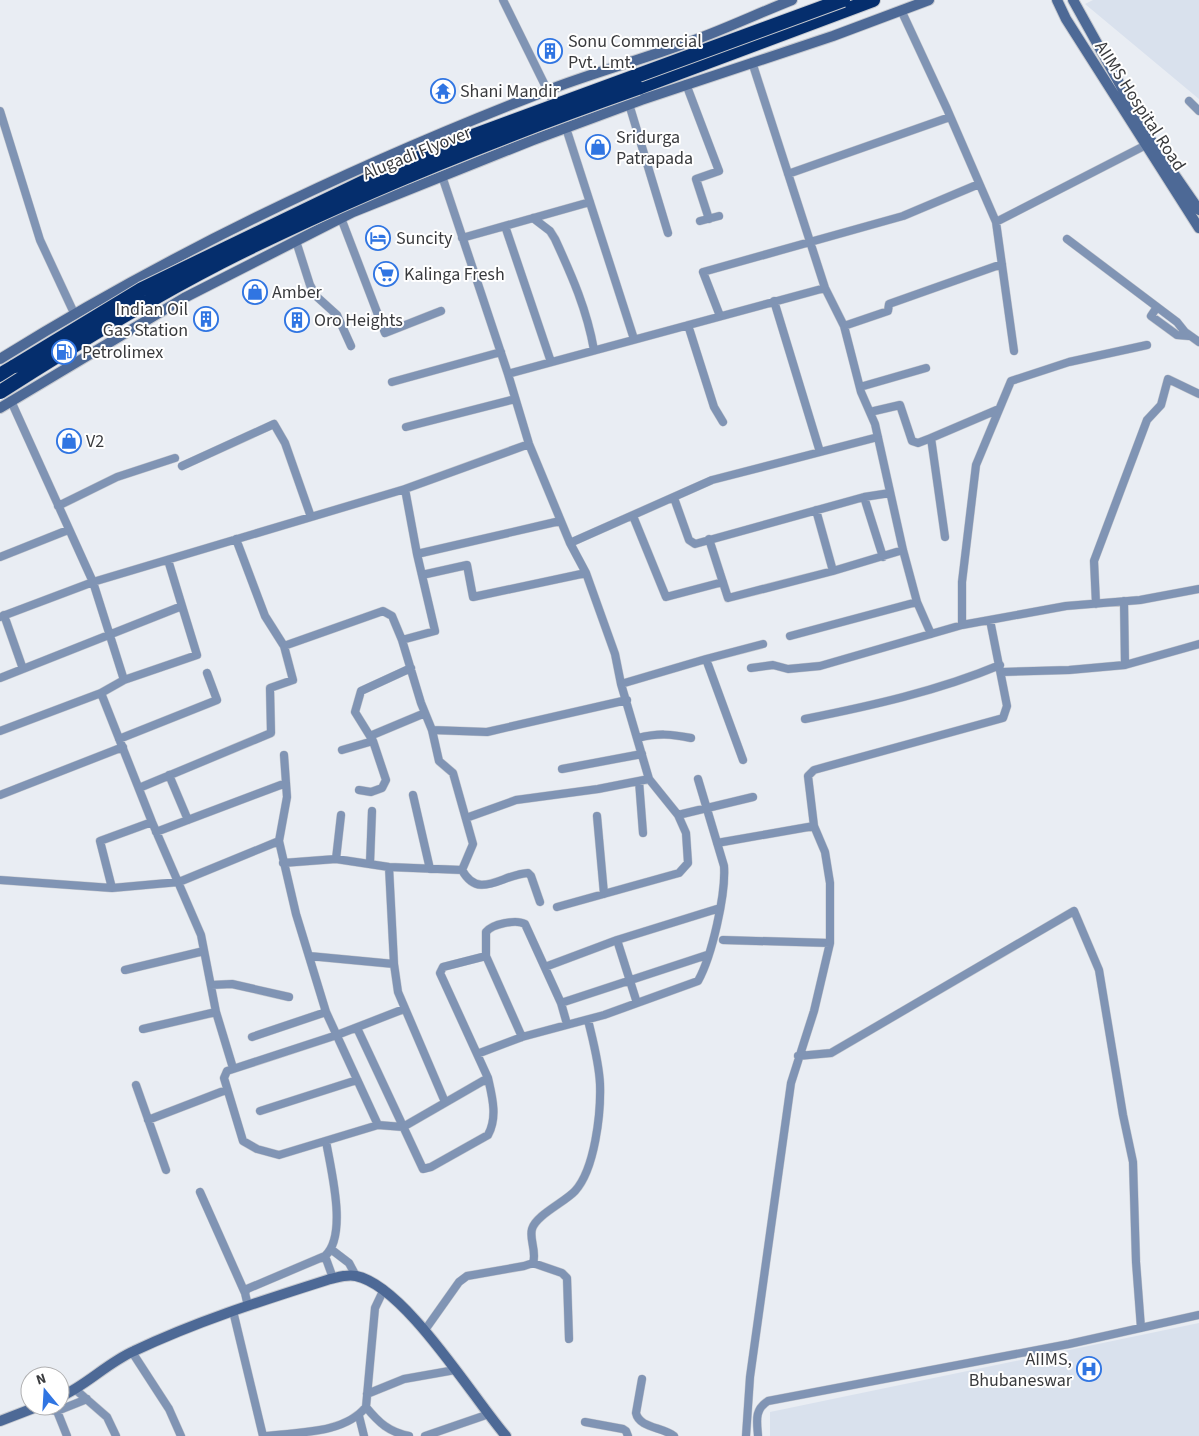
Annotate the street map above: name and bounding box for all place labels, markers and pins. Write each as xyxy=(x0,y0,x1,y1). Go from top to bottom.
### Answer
place label: Sonu Commercial Pvt. Lmt. xyxy=(568,29,702,75)
building icon: Sonu Commercial Pvt. Lmt. xyxy=(537,38,563,64)
temple icon: Shani Mandir xyxy=(430,78,456,104)
place label: Shani Mandir xyxy=(460,79,560,104)
place label: Sridurga Patrapada xyxy=(616,125,693,171)
shop icon: Sridurga Patrapada xyxy=(585,134,611,160)
hotel icon: Suncity xyxy=(365,225,391,251)
place label: Suncity xyxy=(396,226,453,251)
supermarket icon: Kalinga Fresh xyxy=(373,261,399,287)
place label: Kalinga Fresh xyxy=(404,262,505,287)
shop icon: Amber xyxy=(242,279,268,305)
place label: Amber xyxy=(272,280,323,305)
place label: Indian Oil Gas Station xyxy=(103,297,188,343)
building icon: Indian Oil Gas Station xyxy=(193,306,219,332)
building icon: Oro Heights xyxy=(284,307,310,333)
place label: Oro Heights xyxy=(314,308,403,333)
fuel station icon: Petrolimex xyxy=(51,339,77,365)
place label: Petrolimex xyxy=(82,340,163,365)
shop icon: V2 xyxy=(56,428,82,454)
place label: V2 xyxy=(86,429,104,454)
place label: AIIMS, Bhubaneswar xyxy=(969,1347,1073,1393)
hospital icon: AIIMS, Bhubaneswar xyxy=(1076,1356,1102,1382)

